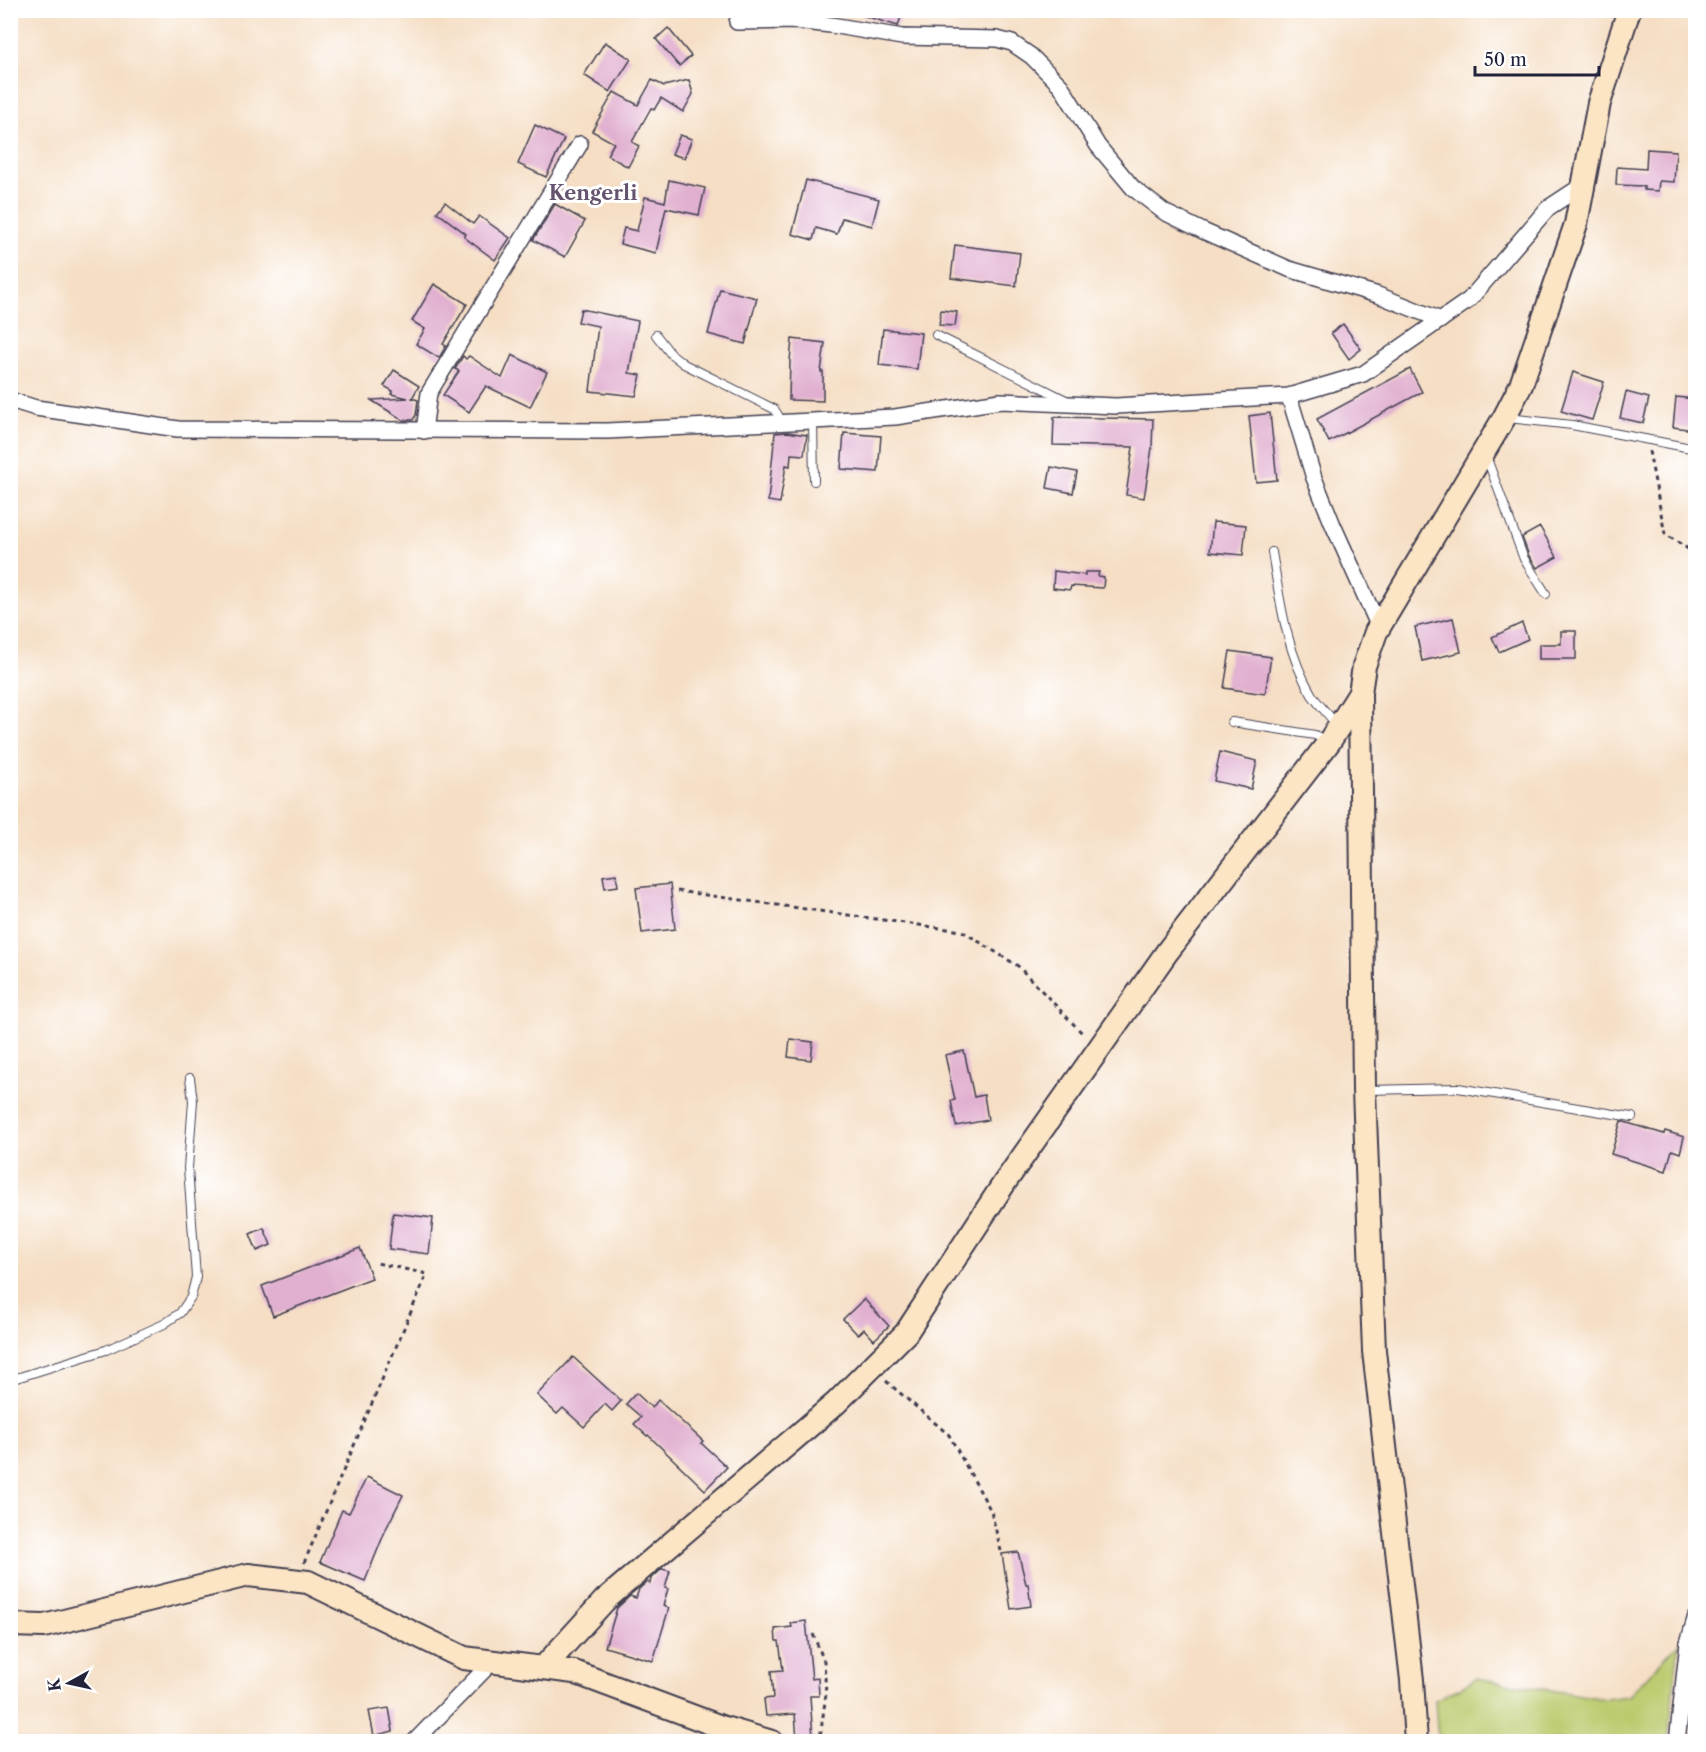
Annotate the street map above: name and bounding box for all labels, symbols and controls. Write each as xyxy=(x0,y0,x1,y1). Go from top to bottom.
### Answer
scale bar xyxy=(1475,39,1600,77)
text: 50 m xyxy=(1484,49,1527,71)
district label: Kengerli xyxy=(549,181,637,205)
north arrow xyxy=(39,1653,99,1713)
text: K xyxy=(43,1676,65,1693)

